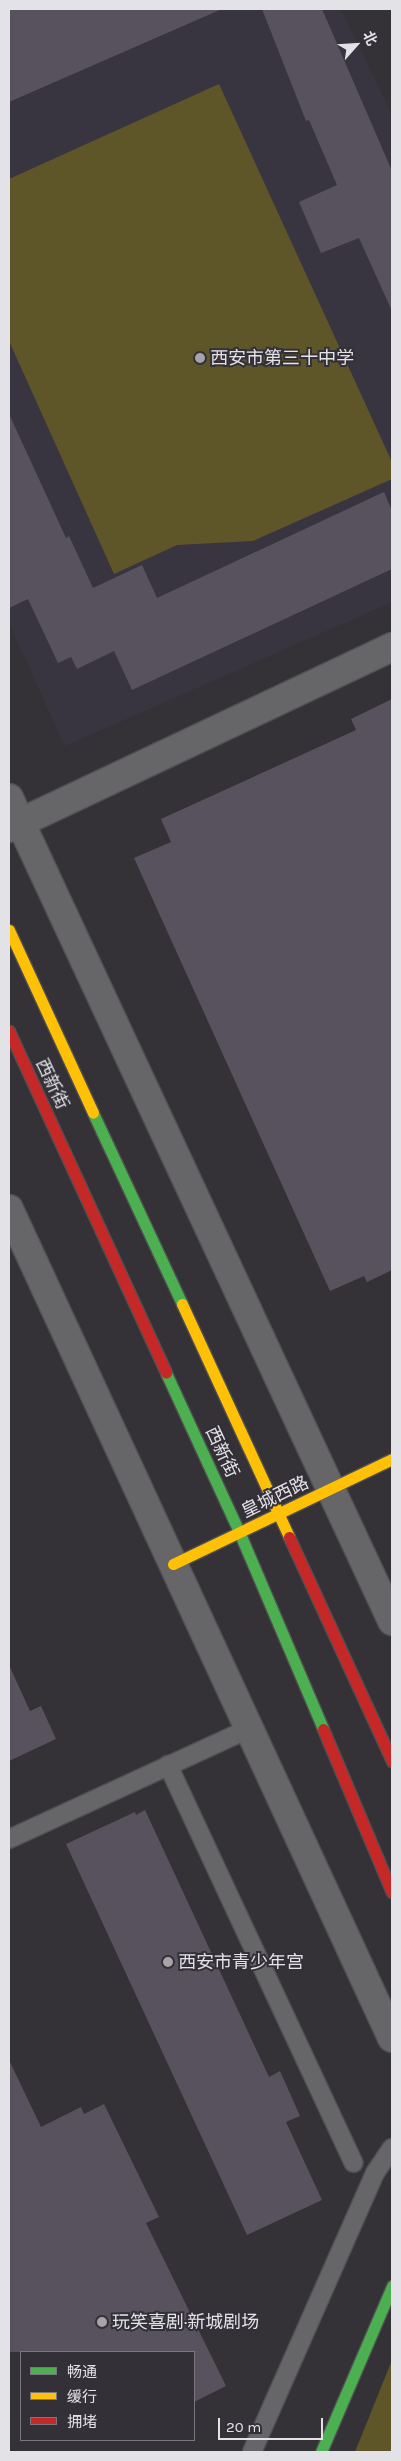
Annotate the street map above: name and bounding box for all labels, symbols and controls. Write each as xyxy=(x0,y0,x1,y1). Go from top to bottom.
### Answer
north arrow xyxy=(331,20,381,70)
text: 北 xyxy=(359,28,381,48)
place label: 西安市第三十中学 xyxy=(210,347,354,369)
marker: 西安市第三十中学 xyxy=(194,352,206,364)
street label: 西新街 xyxy=(31,1055,73,1113)
street label: 西新街 xyxy=(201,1423,243,1481)
street label: 皇城西路 xyxy=(238,1472,312,1522)
place label: 西安市青少年宫 xyxy=(178,1951,304,1973)
marker: 西安市青少年宫 xyxy=(162,1956,174,1968)
place label: 玩笑喜剧·新城剧场 xyxy=(112,2311,259,2333)
marker: 玩笑喜剧·新城剧场 xyxy=(96,2316,108,2328)
legend xyxy=(20,2351,195,2441)
text: 畅通 xyxy=(67,2363,97,2381)
text: 缓行 xyxy=(67,2388,97,2406)
scale bar xyxy=(221,2408,326,2440)
text: 拥堵 xyxy=(67,2413,97,2431)
text: 20 m xyxy=(226,2418,261,2436)

